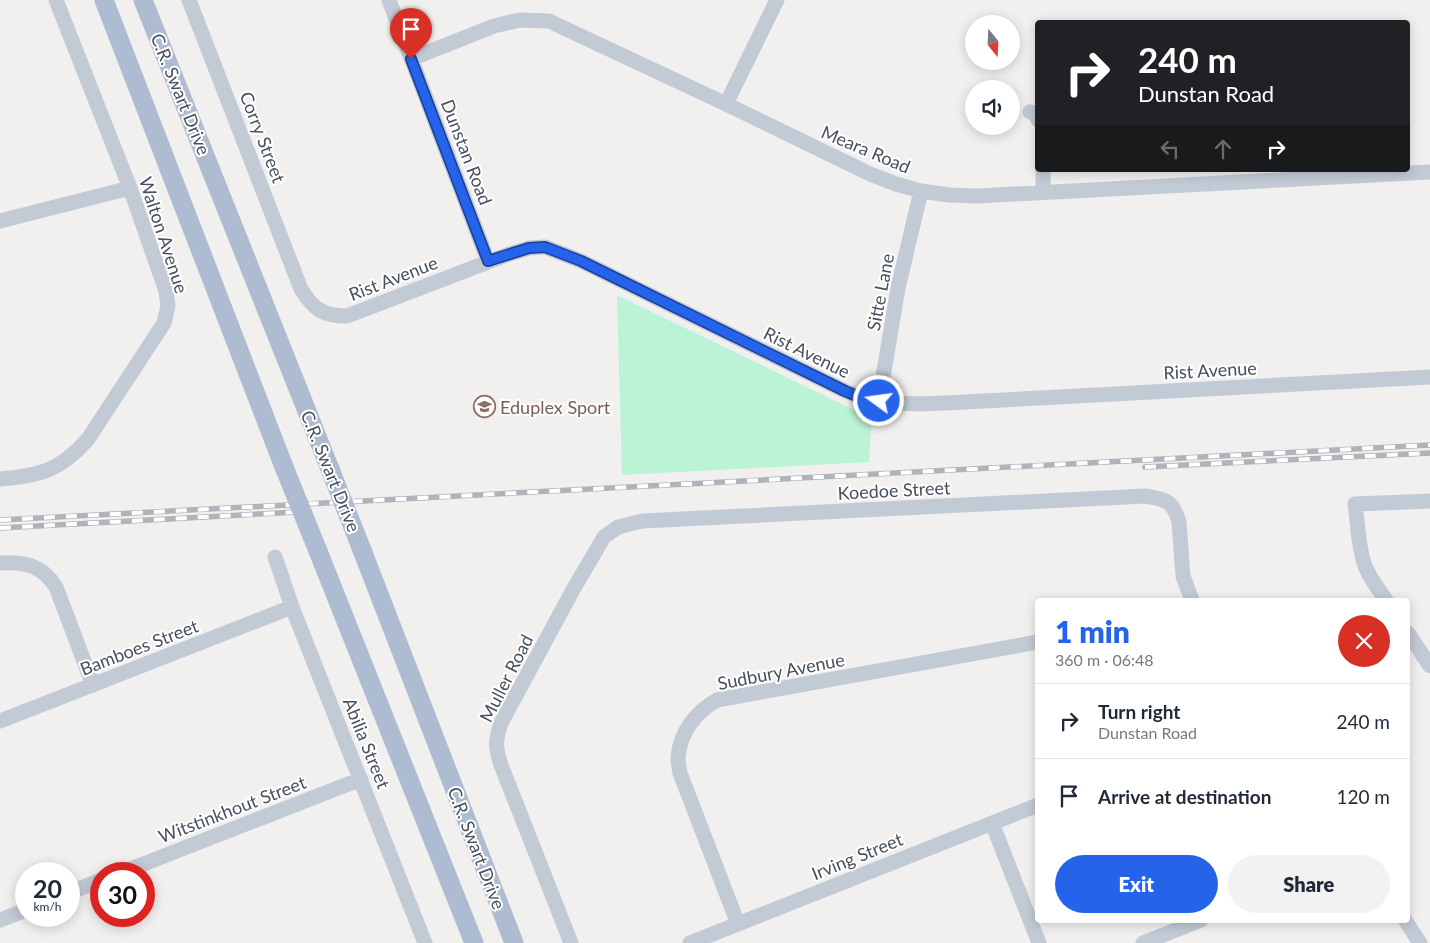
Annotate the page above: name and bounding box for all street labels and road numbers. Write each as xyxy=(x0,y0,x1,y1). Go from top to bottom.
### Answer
street label: C.R. Swart Drive xyxy=(147,30,215,158)
street label: Corry Street xyxy=(236,88,291,186)
street label: Dunstan Road xyxy=(437,96,497,208)
street label: Meara Road xyxy=(818,120,914,178)
street label: Walton Avenue xyxy=(135,174,193,296)
street label: Rist Avenue xyxy=(345,251,441,305)
street label: Sitte Lane xyxy=(862,252,898,332)
street label: Rist Avenue xyxy=(760,322,854,382)
street label: Rist Avenue xyxy=(1163,357,1257,383)
street label: C.R. Swart Drive xyxy=(297,407,365,535)
street label: Koedoe Street xyxy=(837,476,951,504)
street label: Bamboes Street xyxy=(77,614,202,680)
street label: Muller Road xyxy=(475,631,537,725)
street label: Sudbury Avenue xyxy=(716,648,846,694)
street label: Abilia Street xyxy=(339,694,395,792)
street label: Witstinkhout Street xyxy=(155,771,309,847)
street label: C.R. Swart Drive xyxy=(444,784,510,912)
street label: Irving Street xyxy=(808,828,906,884)

